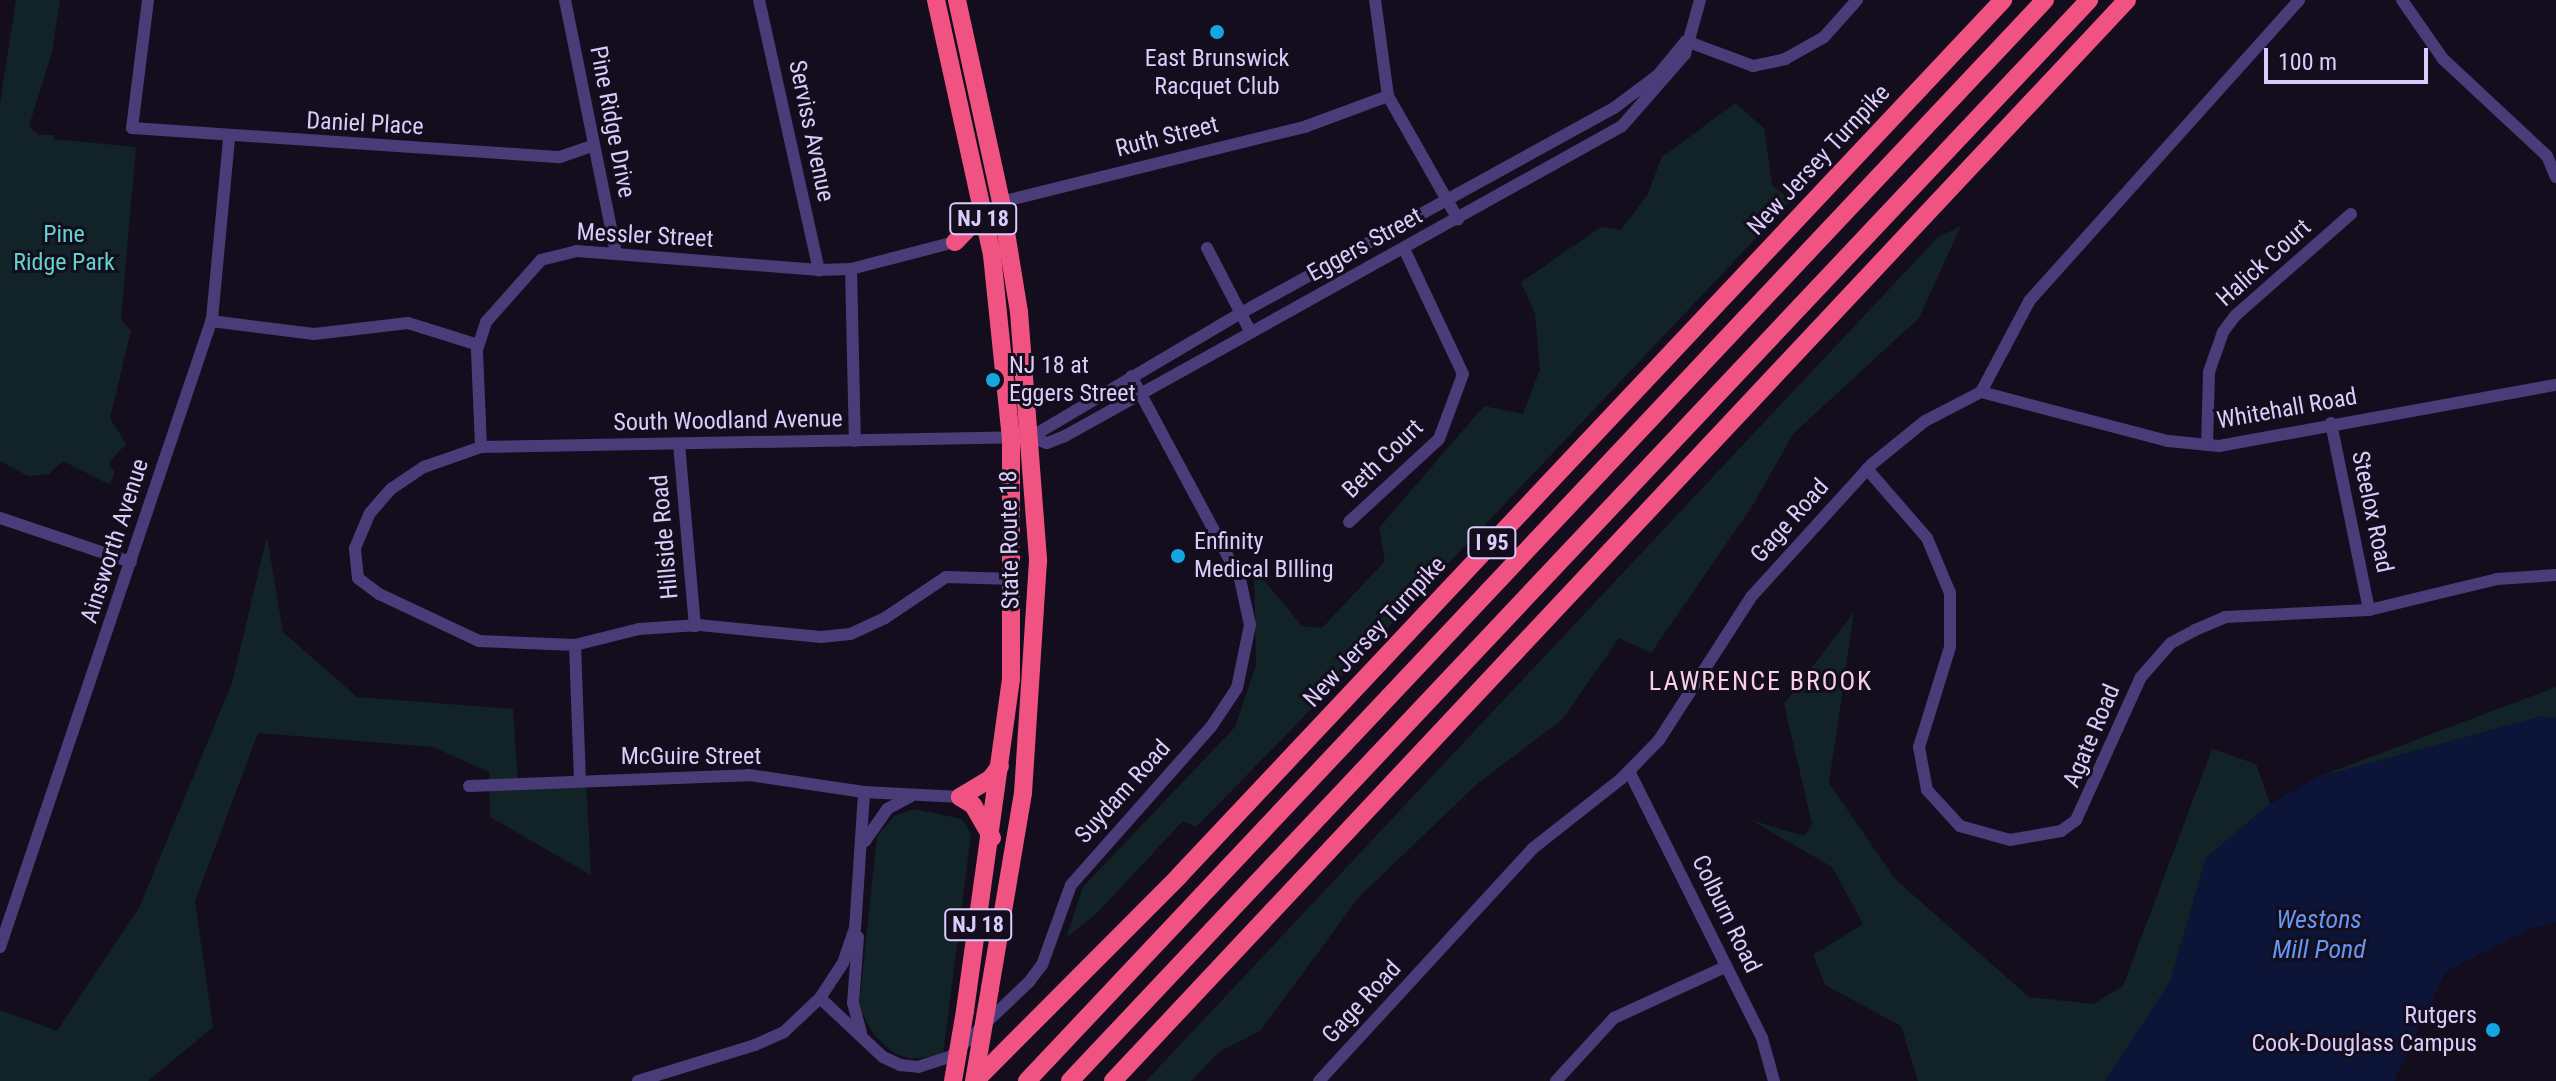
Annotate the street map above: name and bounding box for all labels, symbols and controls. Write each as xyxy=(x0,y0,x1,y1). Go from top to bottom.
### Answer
marker: East Brunswick Racquet Club xyxy=(1208,23,1226,41)
scale bar xyxy=(2268,32,2432,82)
street label: Pine Ridge Drive xyxy=(583,44,641,200)
place label: East Brunswick Racquet Club xyxy=(1145,45,1289,101)
text: 100 m xyxy=(2278,48,2337,76)
street label: Serviss Avenue xyxy=(782,58,840,204)
street label: New Jersey Turnpike xyxy=(1742,78,1896,242)
street label: Daniel Place xyxy=(306,107,424,141)
street label: Ruth Street xyxy=(1113,110,1221,164)
road number: NJ 18 xyxy=(949,201,1017,237)
street label: Eggers Street xyxy=(1303,202,1427,288)
street label: Halick Court xyxy=(2211,213,2317,313)
street label: Messler Street xyxy=(576,218,714,254)
park label: Pine Ridge Park xyxy=(13,221,115,277)
place label: NJ 18 at Eggers Street xyxy=(1009,352,1136,408)
marker: NJ 18 at Eggers Street xyxy=(984,371,1002,389)
street label: Whitehall Road xyxy=(2215,383,2359,435)
street label: South Woodland Avenue xyxy=(613,405,843,437)
street label: Beth Court xyxy=(1337,414,1429,504)
street label: Steelox Road xyxy=(2345,449,2399,575)
street label: Ainsworth Avenue xyxy=(75,455,155,627)
street label: State Route 18 xyxy=(994,470,1026,610)
street label: Gage Road xyxy=(1745,473,1835,569)
street label: Hillside Road xyxy=(645,474,685,600)
road number: I 95 xyxy=(1466,525,1518,561)
place label: Enfinity Medical BIlling xyxy=(1194,528,1333,584)
marker: Enfinity Medical BIlling xyxy=(1169,547,1187,565)
street label: New Jersey Turnpike xyxy=(1298,550,1452,714)
district label: LAWRENCE BROOK xyxy=(1649,666,1873,698)
street label: Agate Road xyxy=(2057,680,2127,792)
street label: Suydam Road xyxy=(1069,734,1177,850)
street label: McGuire Street xyxy=(621,743,761,771)
street label: Colburn Road xyxy=(1685,851,1767,977)
water label: Westons Mill Pond xyxy=(2272,904,2366,966)
road number: NJ 18 xyxy=(944,907,1012,943)
street label: Gage Road xyxy=(1317,955,1407,1049)
place label: Rutgers Cook-Douglass Campus xyxy=(2251,1002,2477,1058)
marker: Rutgers Cook-Douglass Campus xyxy=(2484,1021,2502,1039)

